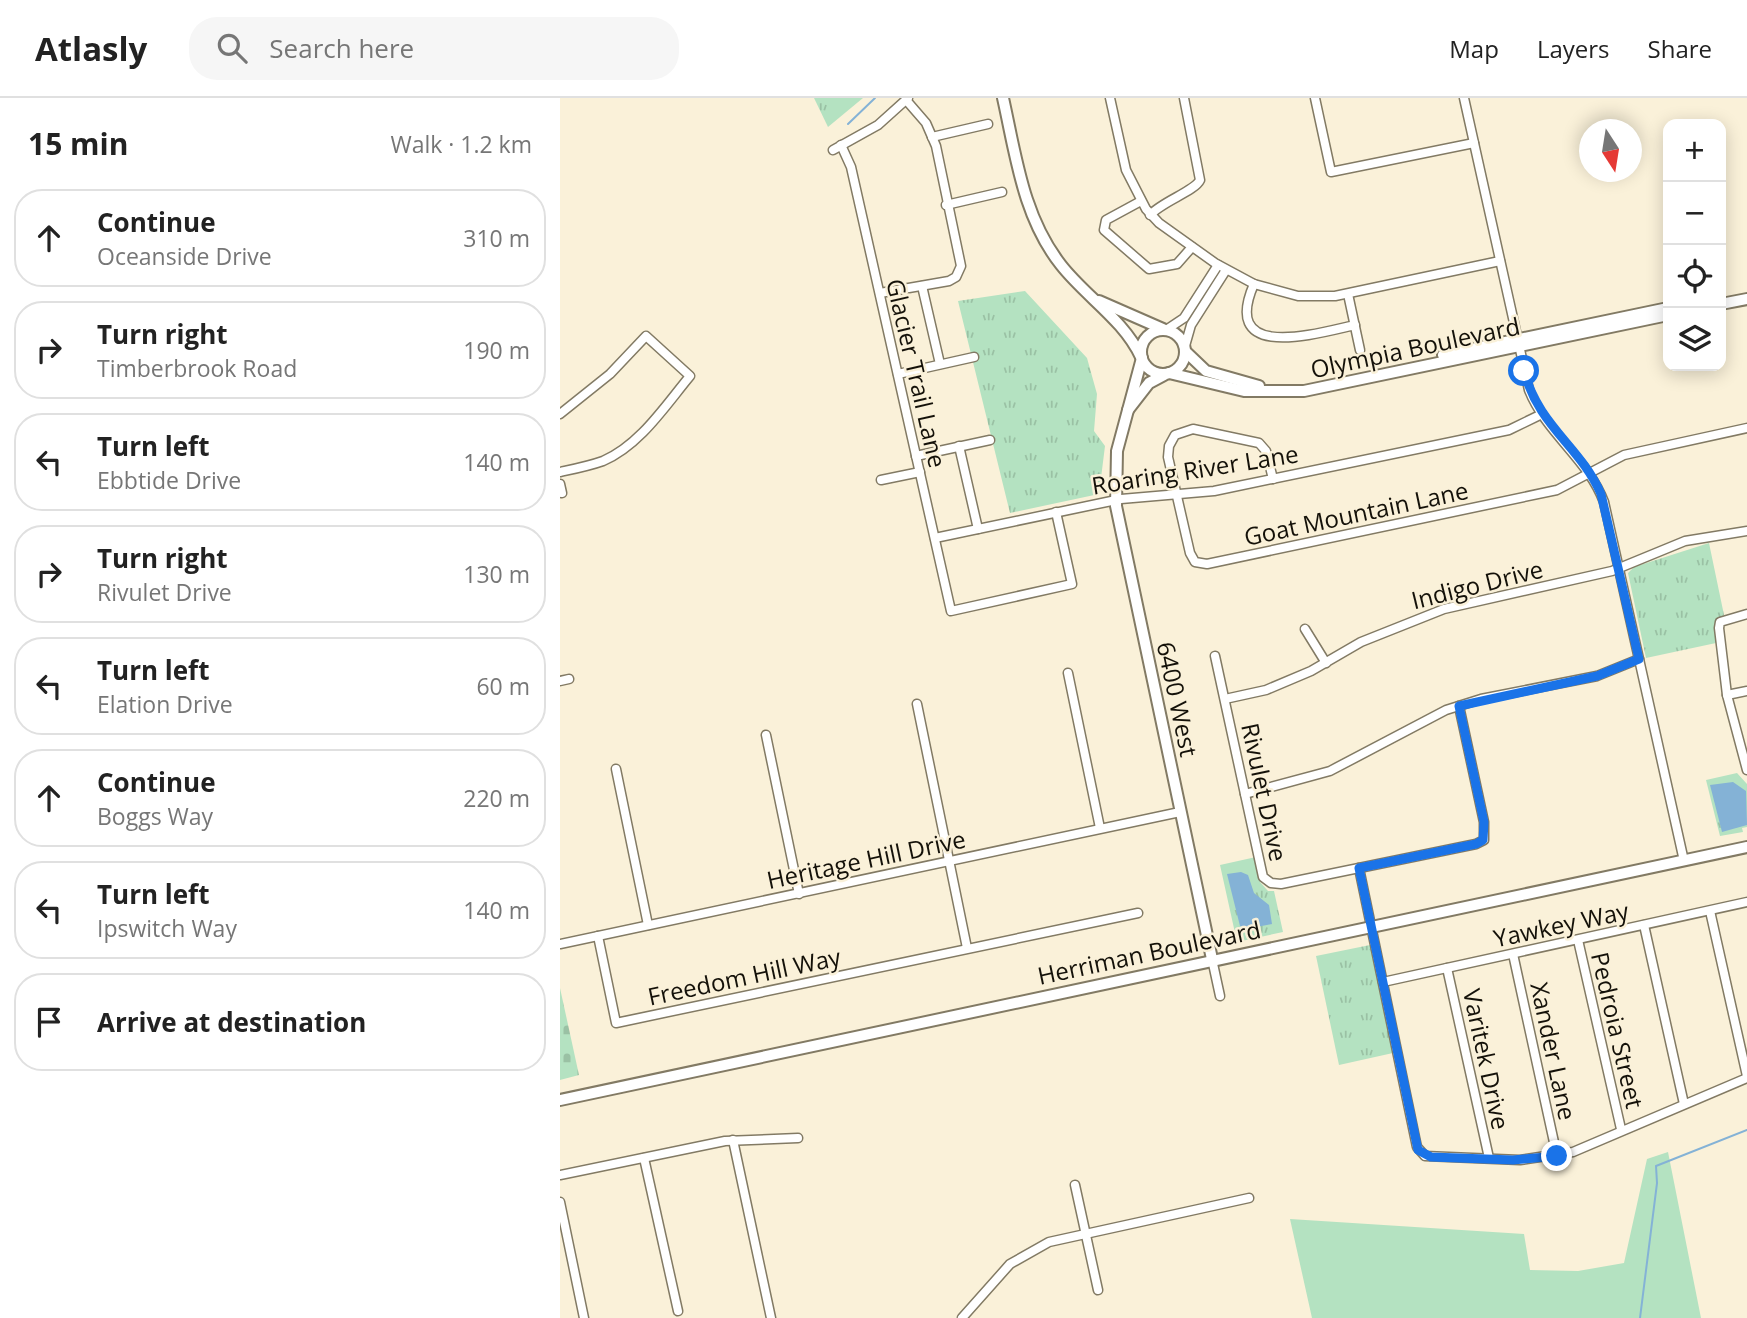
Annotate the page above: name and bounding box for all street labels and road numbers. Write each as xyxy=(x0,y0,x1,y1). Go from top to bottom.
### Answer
street label: Glacier Trail Lane xyxy=(879,275,955,471)
street label: Olympia Boulevard xyxy=(1307,309,1523,385)
street label: Roaring River Lane xyxy=(1089,436,1301,502)
street label: Goat Mountain Lane xyxy=(1241,473,1471,553)
street label: Indigo Drive xyxy=(1408,552,1546,616)
street label: 6400 West xyxy=(1150,638,1206,760)
street label: Rivulet Drive xyxy=(1234,720,1296,864)
street label: Heritage Hill Drive xyxy=(764,822,968,896)
street label: Yawkey Way xyxy=(1490,893,1632,954)
street label: Herriman Boulevard xyxy=(1034,912,1264,992)
street label: Freedom Hill Way xyxy=(645,939,844,1013)
street label: Pedroia Street xyxy=(1584,949,1652,1111)
street label: Xander Lane xyxy=(1523,979,1585,1123)
street label: Varitek Drive xyxy=(1456,986,1518,1132)

